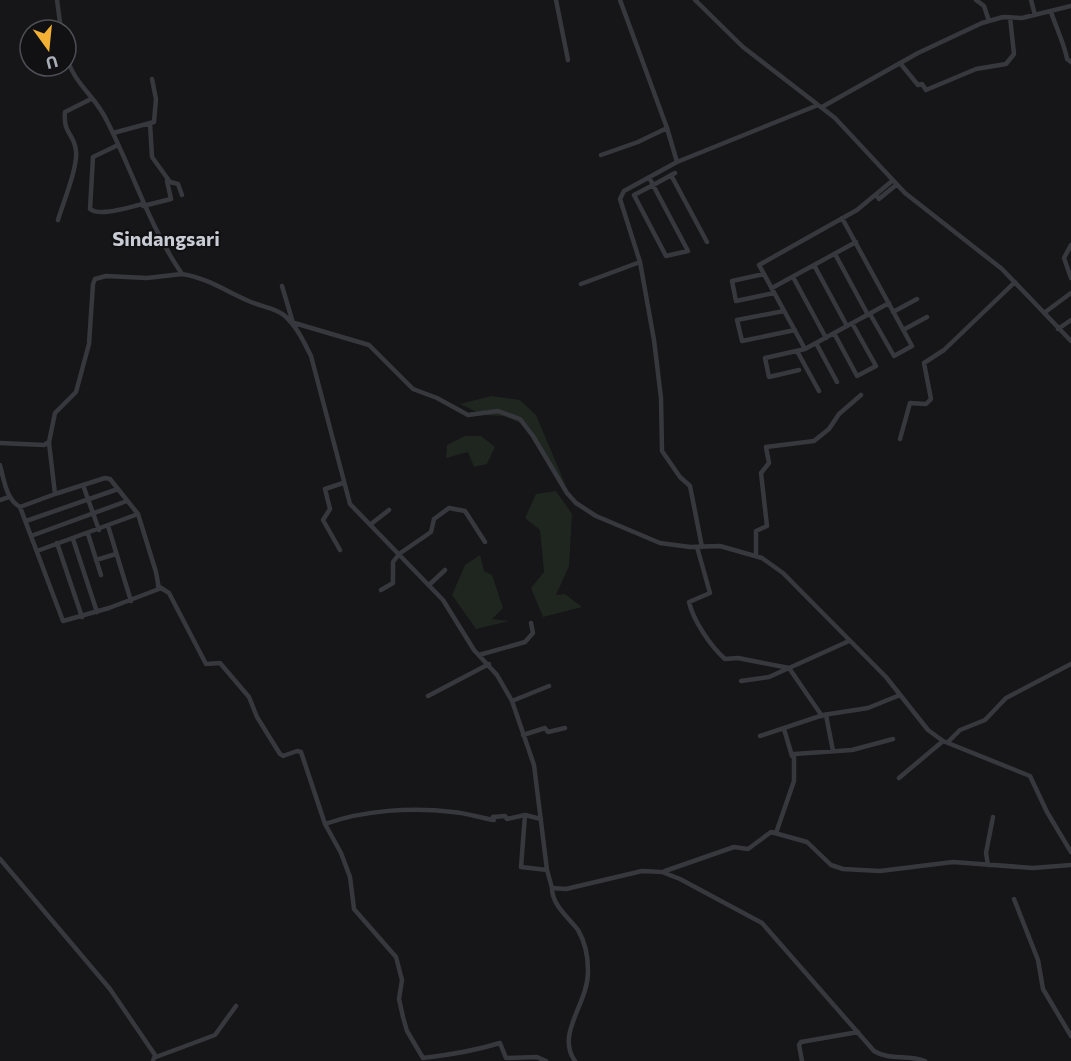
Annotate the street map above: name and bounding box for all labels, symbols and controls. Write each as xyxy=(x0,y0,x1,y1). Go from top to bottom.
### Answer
north arrow xyxy=(18,18,78,78)
text: U xyxy=(44,52,60,74)
district label: Sindangsari xyxy=(112,226,220,250)

